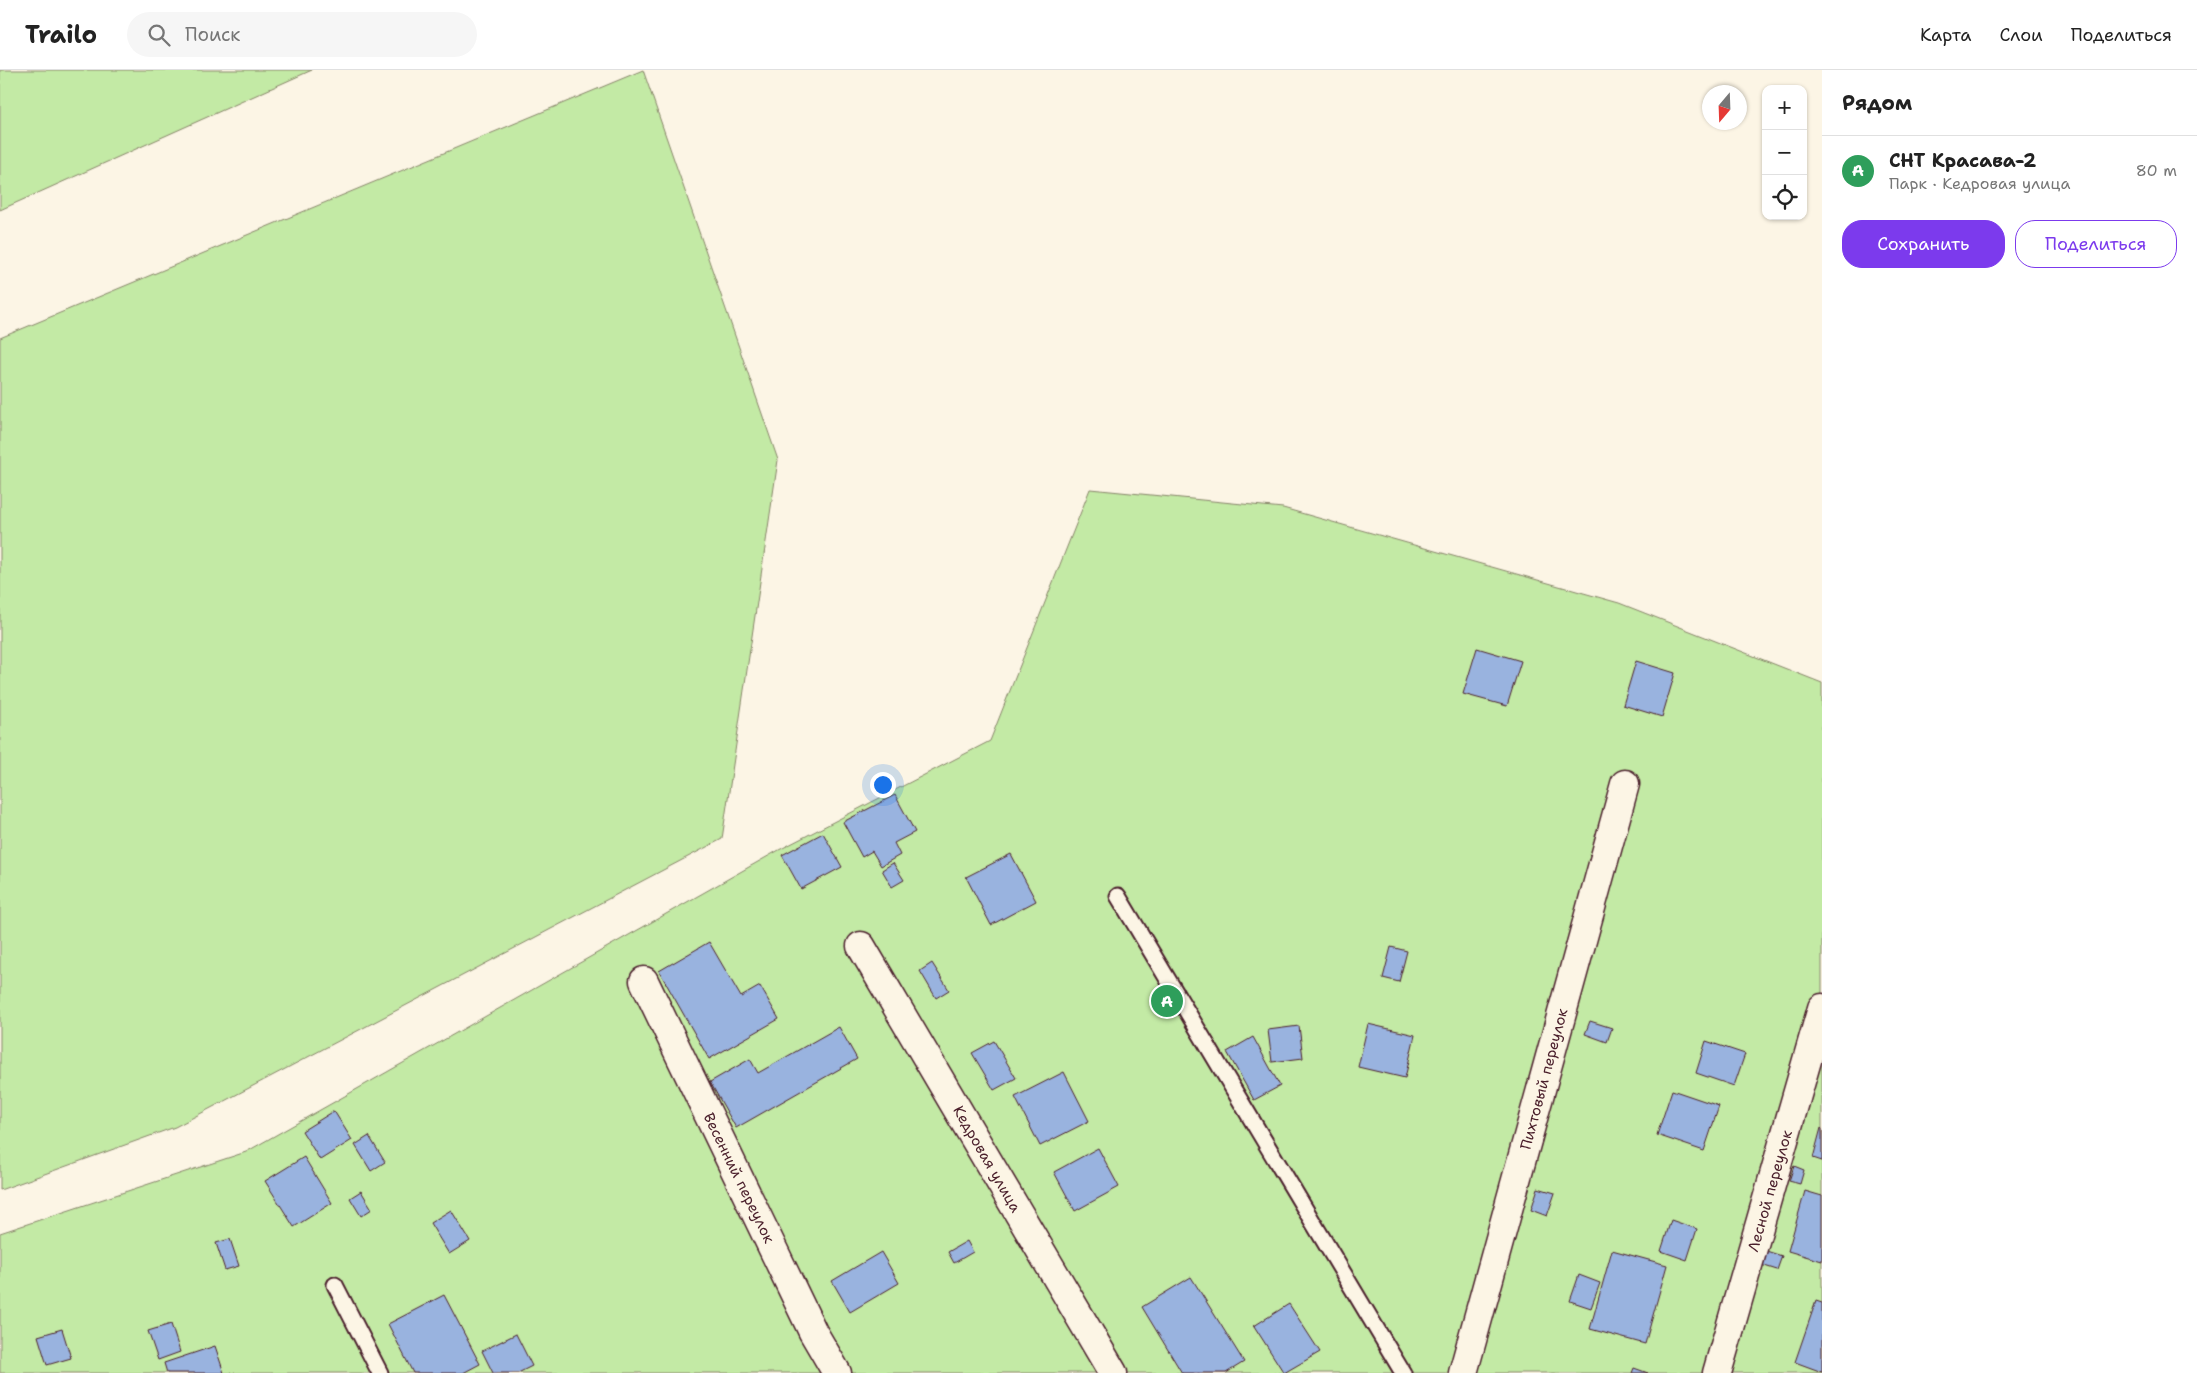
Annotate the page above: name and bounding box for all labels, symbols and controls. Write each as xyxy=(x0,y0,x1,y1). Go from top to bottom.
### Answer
search box xyxy=(127,12,477,57)
text: Trailo xyxy=(25,19,97,51)
icon: search xyxy=(145,21,173,49)
text: Поиск xyxy=(185,22,240,47)
text: Карта xyxy=(1920,23,1971,47)
text: Слои xyxy=(1999,23,2043,47)
text: Поделиться xyxy=(2071,23,2172,47)
north arrow xyxy=(1702,85,1747,130)
map controls xyxy=(1762,85,1807,220)
button: + xyxy=(1762,85,1807,130)
text: Рядом xyxy=(1842,89,1912,117)
button: − xyxy=(1762,130,1807,175)
text: СНТ Красава-2 xyxy=(1889,148,2036,173)
text: A xyxy=(1852,160,1864,181)
text: 80 m xyxy=(2136,160,2177,181)
text: Парк · Кедровая улица xyxy=(1889,173,2070,194)
button: locate xyxy=(1762,175,1807,220)
button: Сохранить xyxy=(1842,220,2005,268)
button: Поделиться xyxy=(2015,220,2177,268)
your location xyxy=(870,772,896,798)
pin: A xyxy=(1151,982,1183,1020)
street label: Пихтовый переулок xyxy=(1515,1006,1573,1152)
street label: Кедровая улица xyxy=(948,1102,1026,1217)
street label: Весенний переулок xyxy=(699,1110,779,1247)
street label: Лесной переулок xyxy=(1743,1128,1797,1254)

